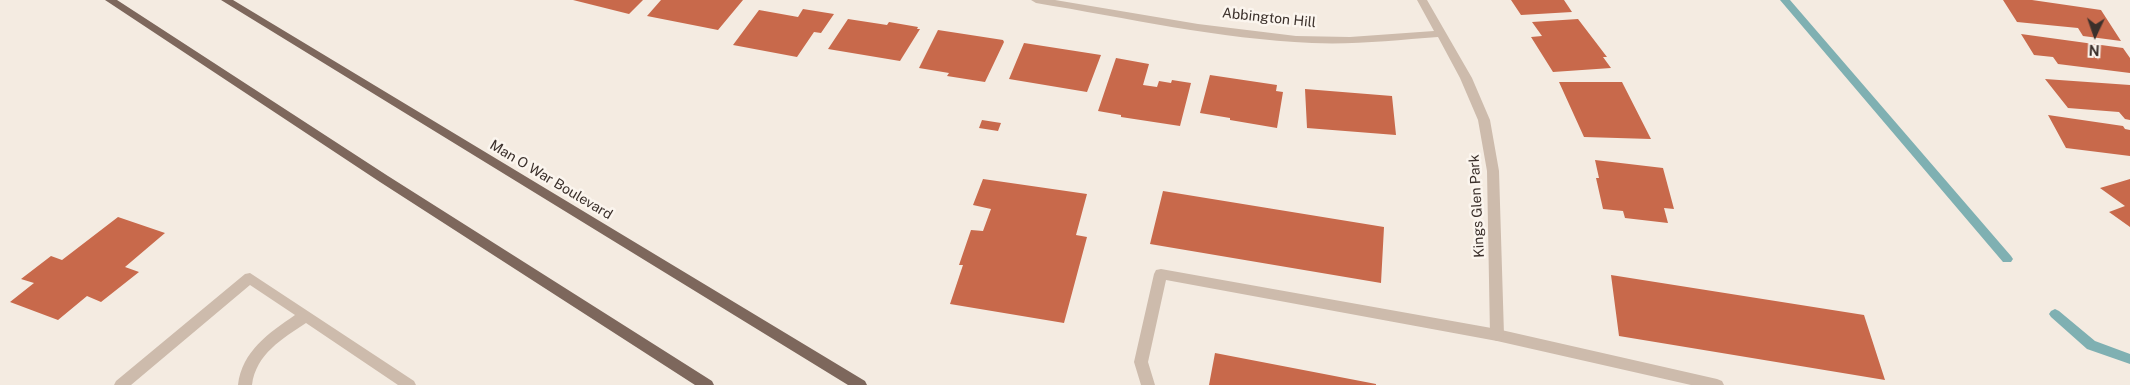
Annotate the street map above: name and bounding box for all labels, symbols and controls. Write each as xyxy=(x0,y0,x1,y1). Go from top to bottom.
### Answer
street label: Abbington Hill xyxy=(1221,5,1317,31)
north arrow xyxy=(2070,10,2120,60)
text: N xyxy=(2088,42,2100,58)
street label: Man O War Boulevard xyxy=(487,137,615,223)
street label: Kings Glen Park xyxy=(1466,154,1488,258)

